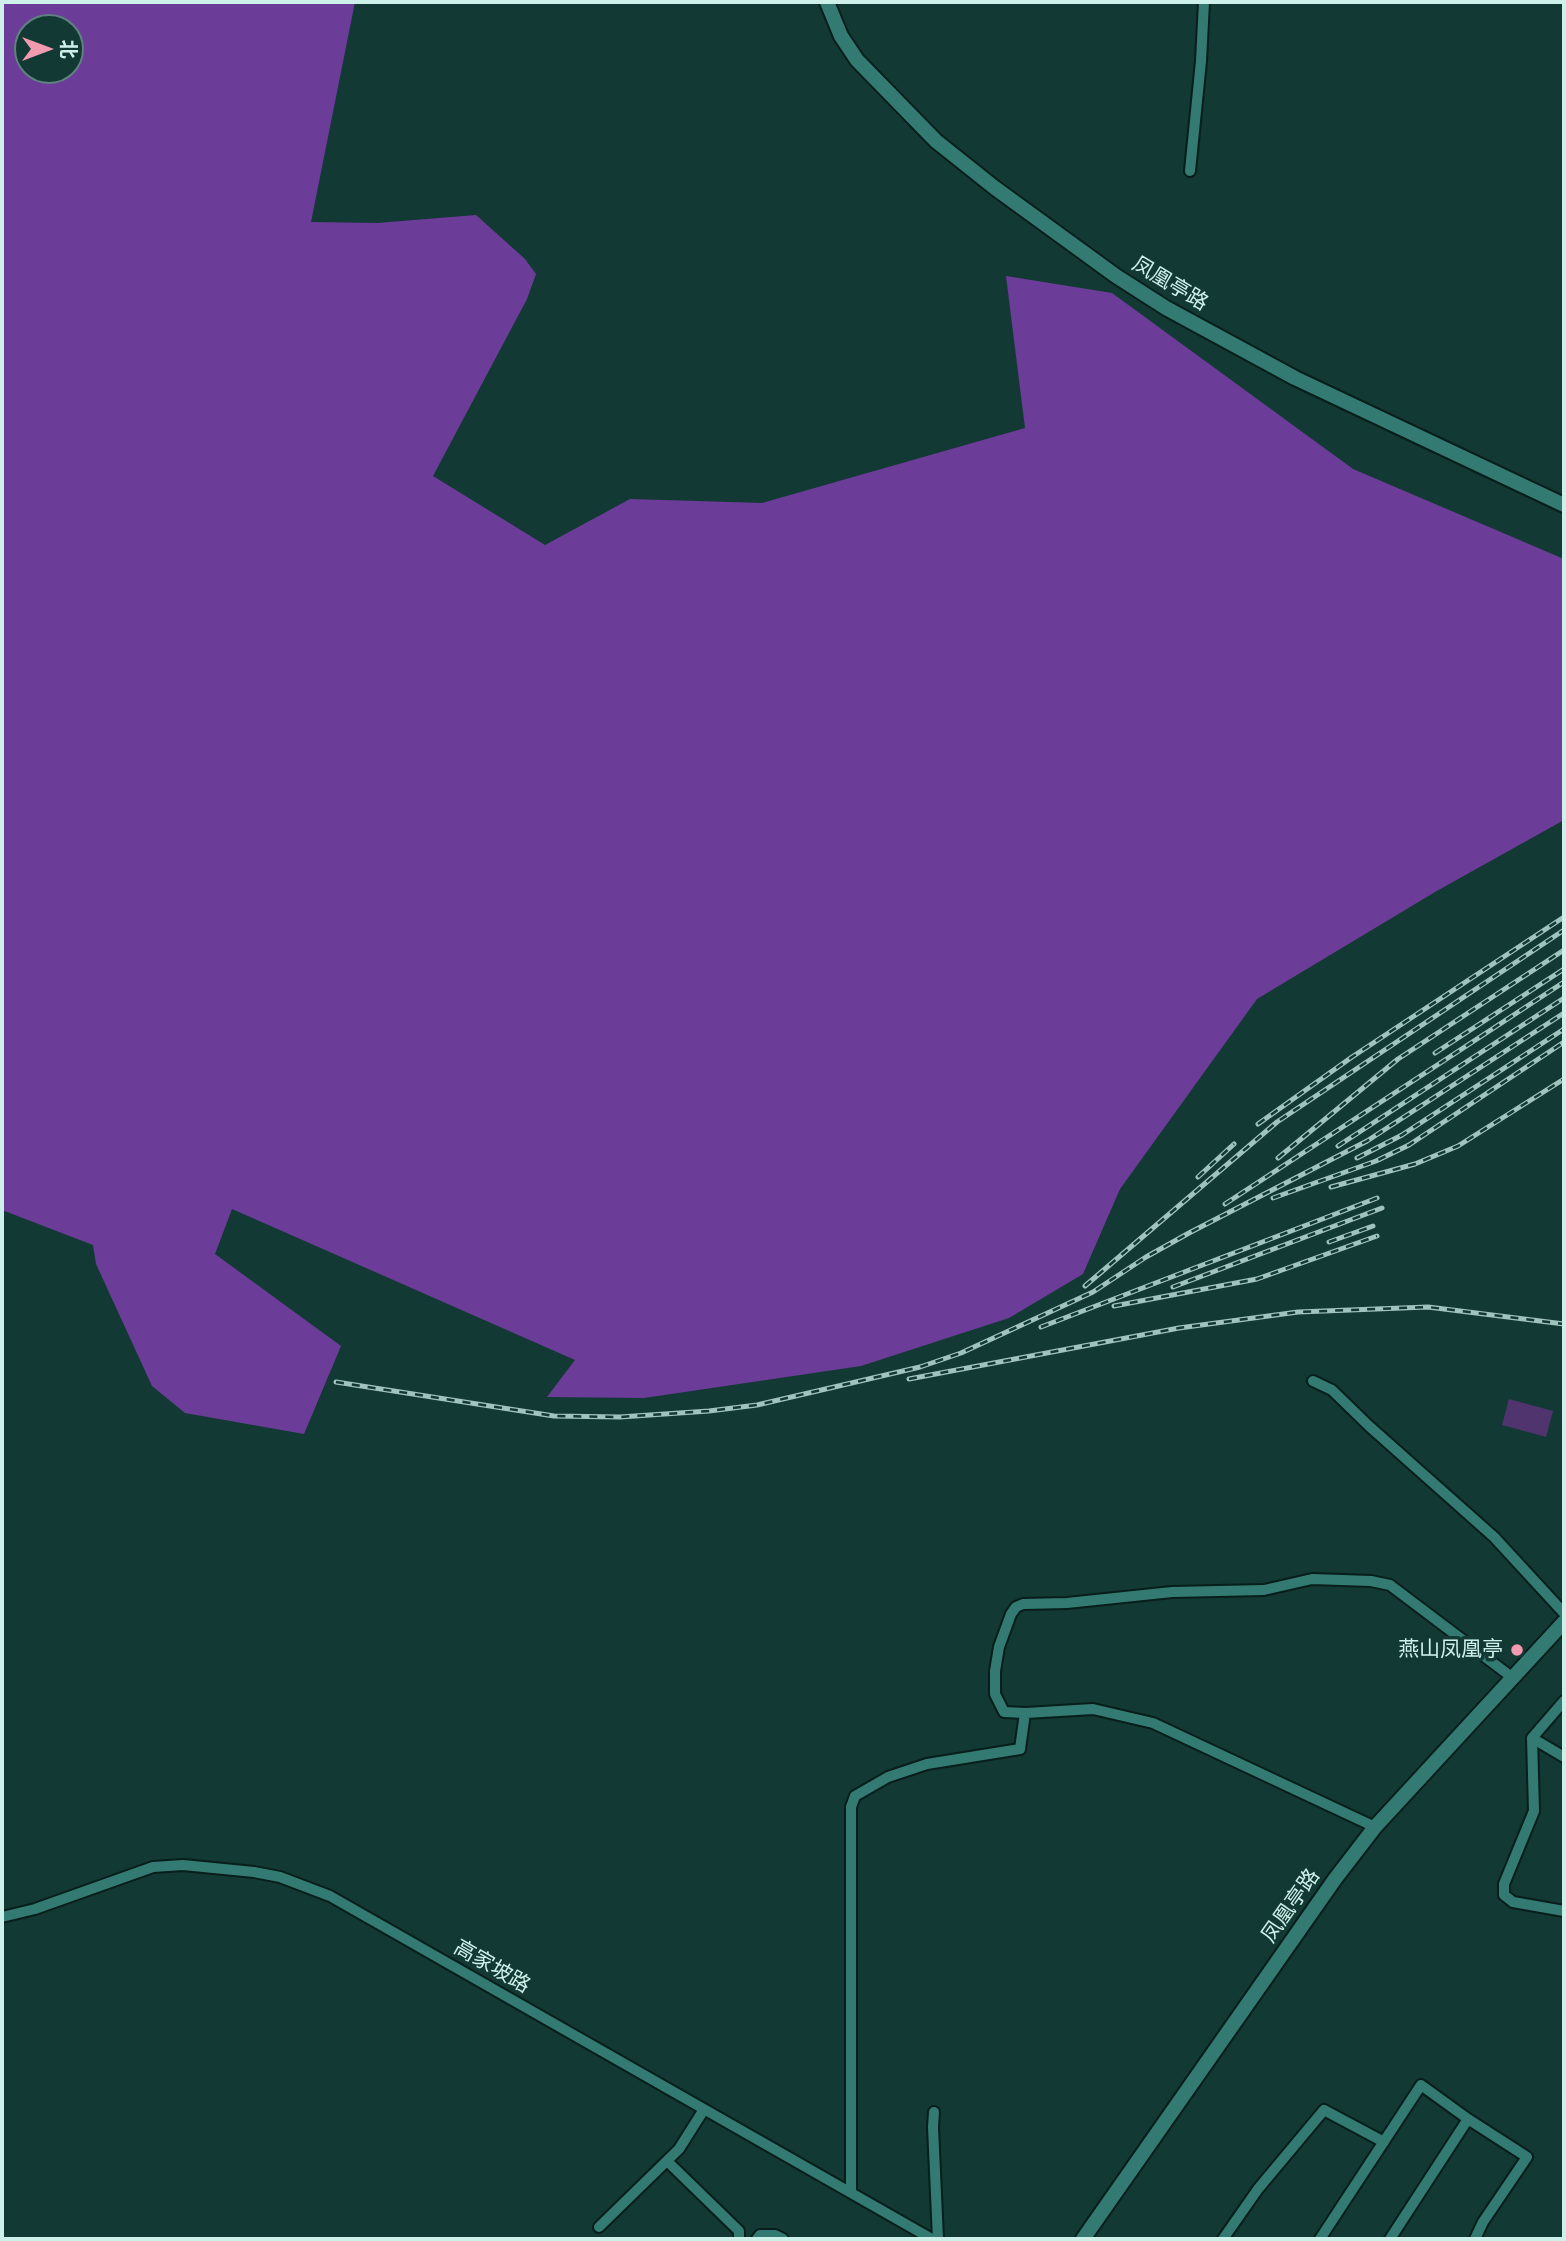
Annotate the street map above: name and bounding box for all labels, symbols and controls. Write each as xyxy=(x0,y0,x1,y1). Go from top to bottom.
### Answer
north arrow xyxy=(14,14,84,84)
text: 北 xyxy=(57,39,80,59)
street label: 凤凰亭路 xyxy=(1128,252,1212,316)
place label: 燕山凤凰亭 xyxy=(1398,1637,1503,1663)
marker: 燕山凤凰亭 xyxy=(1509,1642,1525,1658)
street label: 凤凰亭路 xyxy=(1257,1864,1325,1948)
street label: 高家坡路 xyxy=(449,1935,535,1999)

